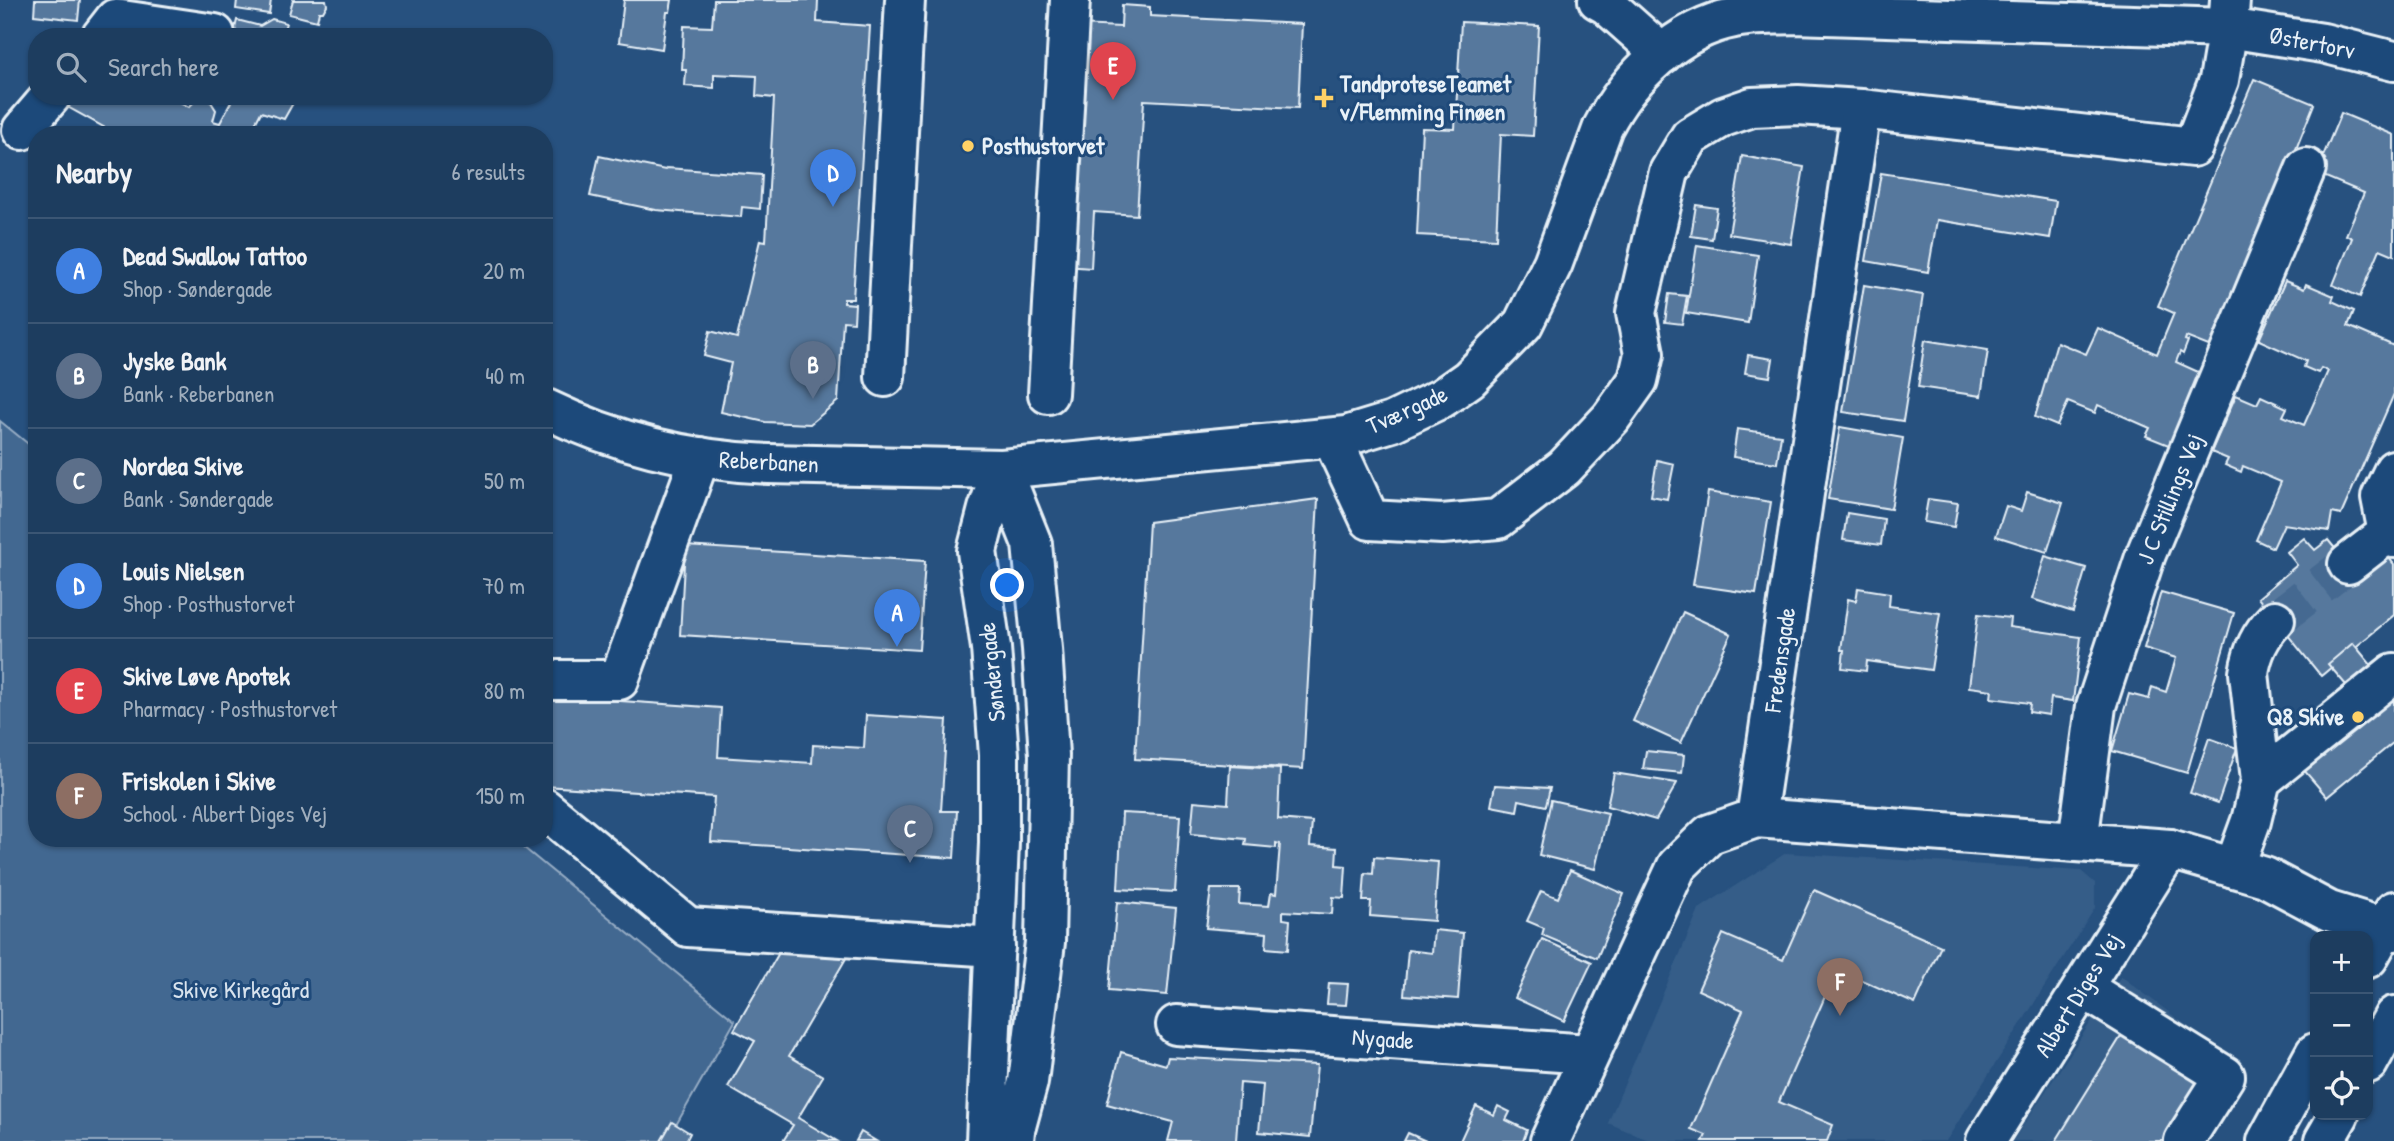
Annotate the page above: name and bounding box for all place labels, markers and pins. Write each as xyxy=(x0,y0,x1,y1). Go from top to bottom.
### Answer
pin: E xyxy=(1090,42,1136,100)
place label: TandproteseTeamet v/Flemming Finøen xyxy=(1339,67,1512,128)
marker: TandproteseTeamet v/Flemming Finøen xyxy=(1314,88,1334,108)
place label: Posthustorvet xyxy=(982,129,1105,161)
marker: Posthustorvet xyxy=(960,138,976,154)
pin: D xyxy=(810,149,856,207)
pin: B xyxy=(790,341,836,399)
pin: A xyxy=(874,589,920,647)
place label: Q8 Skive xyxy=(2267,700,2344,732)
marker: Q8 Skive xyxy=(2350,709,2366,725)
pin: C xyxy=(887,805,933,863)
pin: F xyxy=(1817,958,1863,1016)

